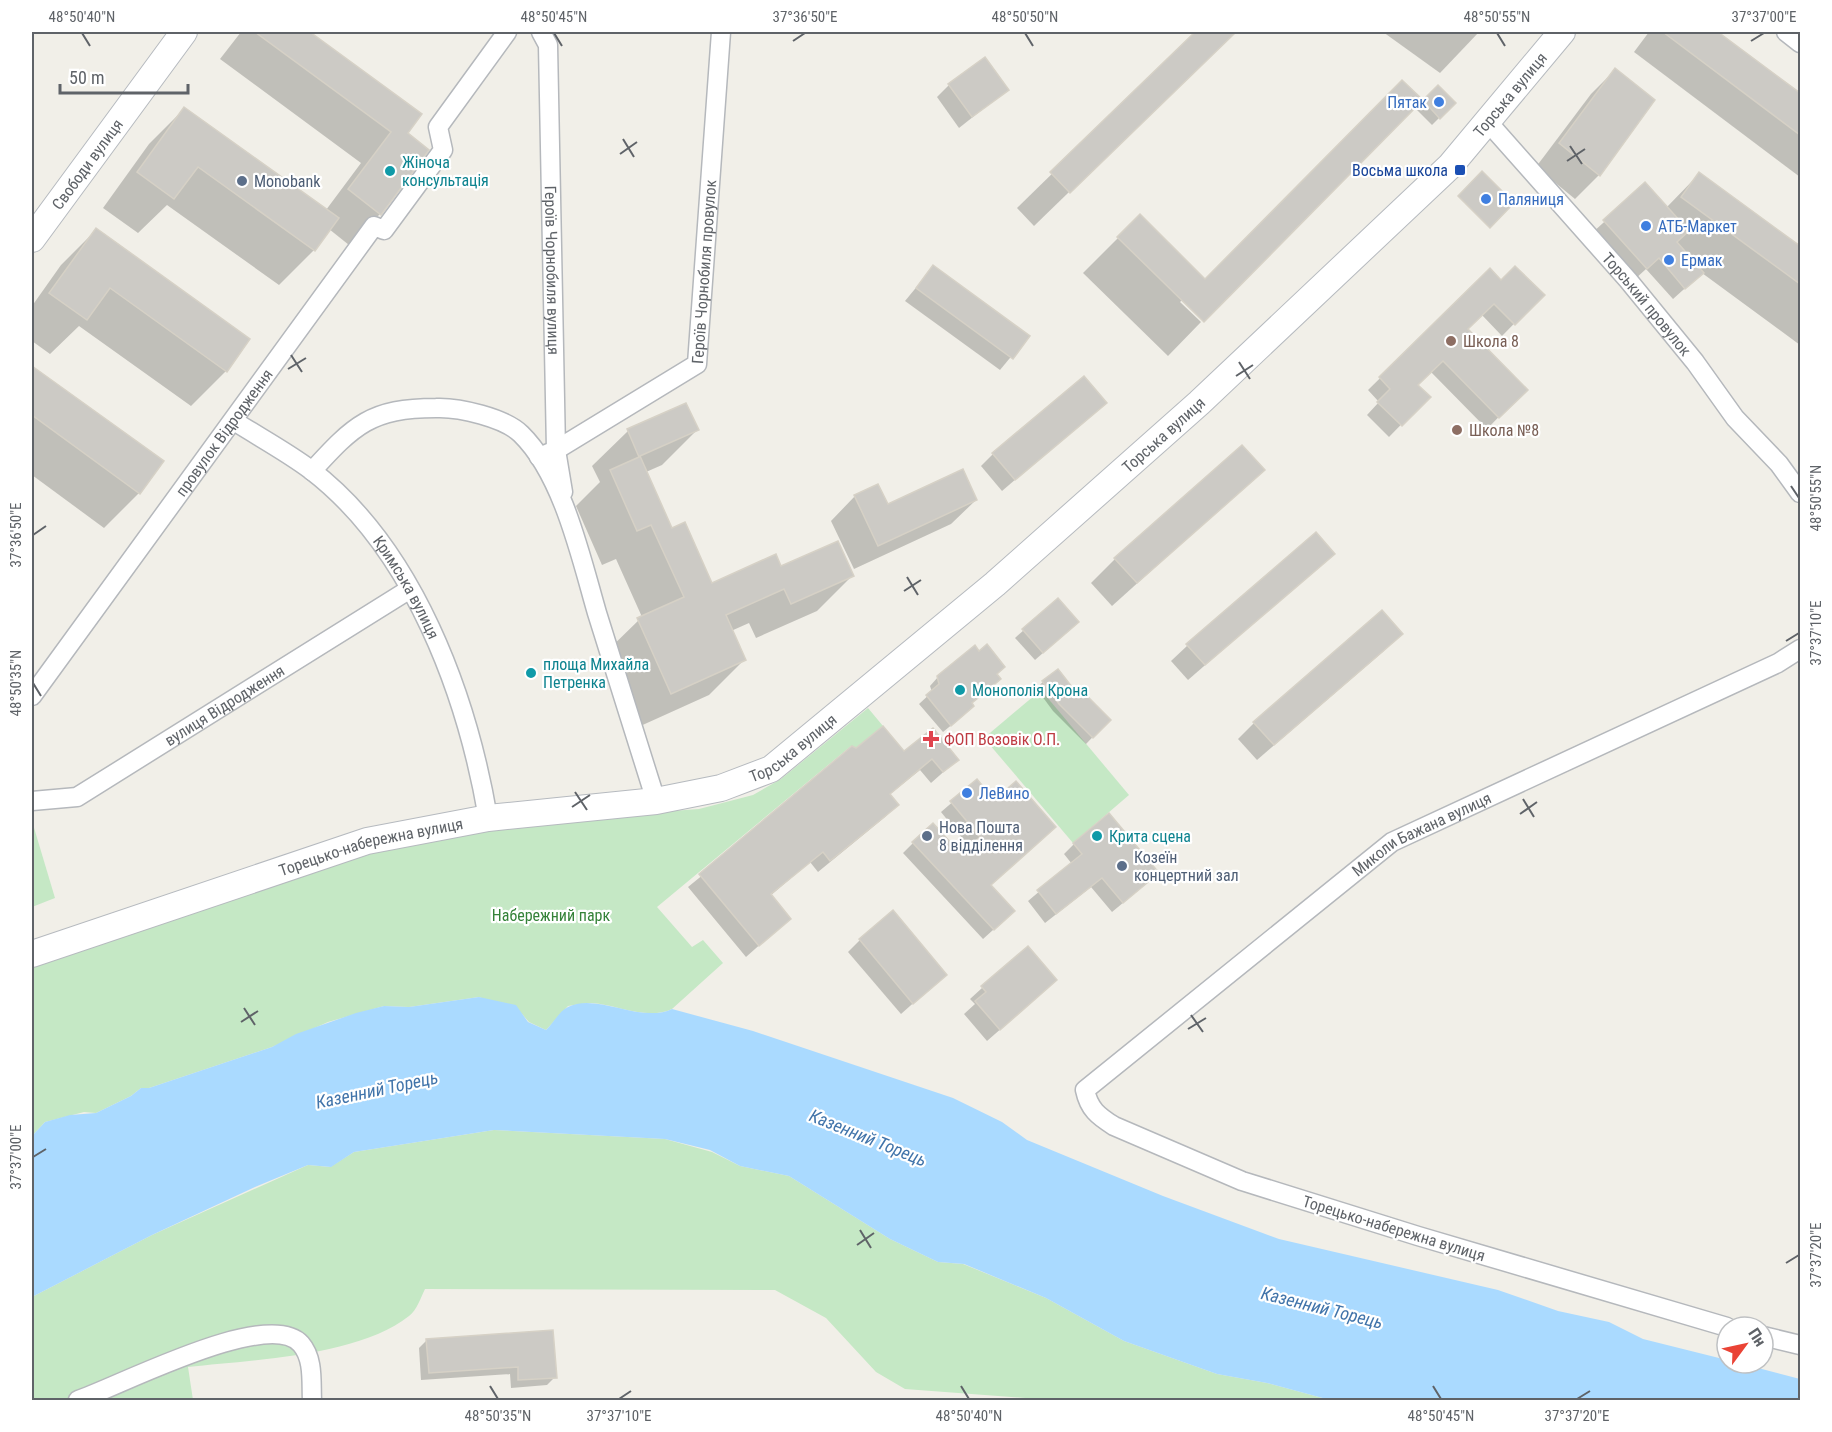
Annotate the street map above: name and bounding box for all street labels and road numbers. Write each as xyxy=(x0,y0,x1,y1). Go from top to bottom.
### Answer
street label: Торська вулиця xyxy=(1469,49,1551,141)
street label: Свободи вулиця xyxy=(48,115,127,213)
street label: Героїв Чорнобиля провулок xyxy=(688,179,720,365)
street label: Героїв Чорнобиля вулиця xyxy=(541,185,563,355)
street label: Торський провулок xyxy=(1598,249,1695,360)
street label: провулок Відродження xyxy=(172,365,277,500)
street label: Торська вулиця xyxy=(1118,393,1209,477)
street label: Кримська вулиця xyxy=(369,532,443,642)
street label: вулиця Відродження xyxy=(161,661,288,750)
street label: Торська вулиця xyxy=(747,710,840,786)
street label: Миколи Бажана вулиця xyxy=(1348,788,1494,880)
street label: Торецько-набережна вулиця xyxy=(276,814,465,880)
street label: Торецько-набережна вулиця xyxy=(1300,1192,1487,1265)

